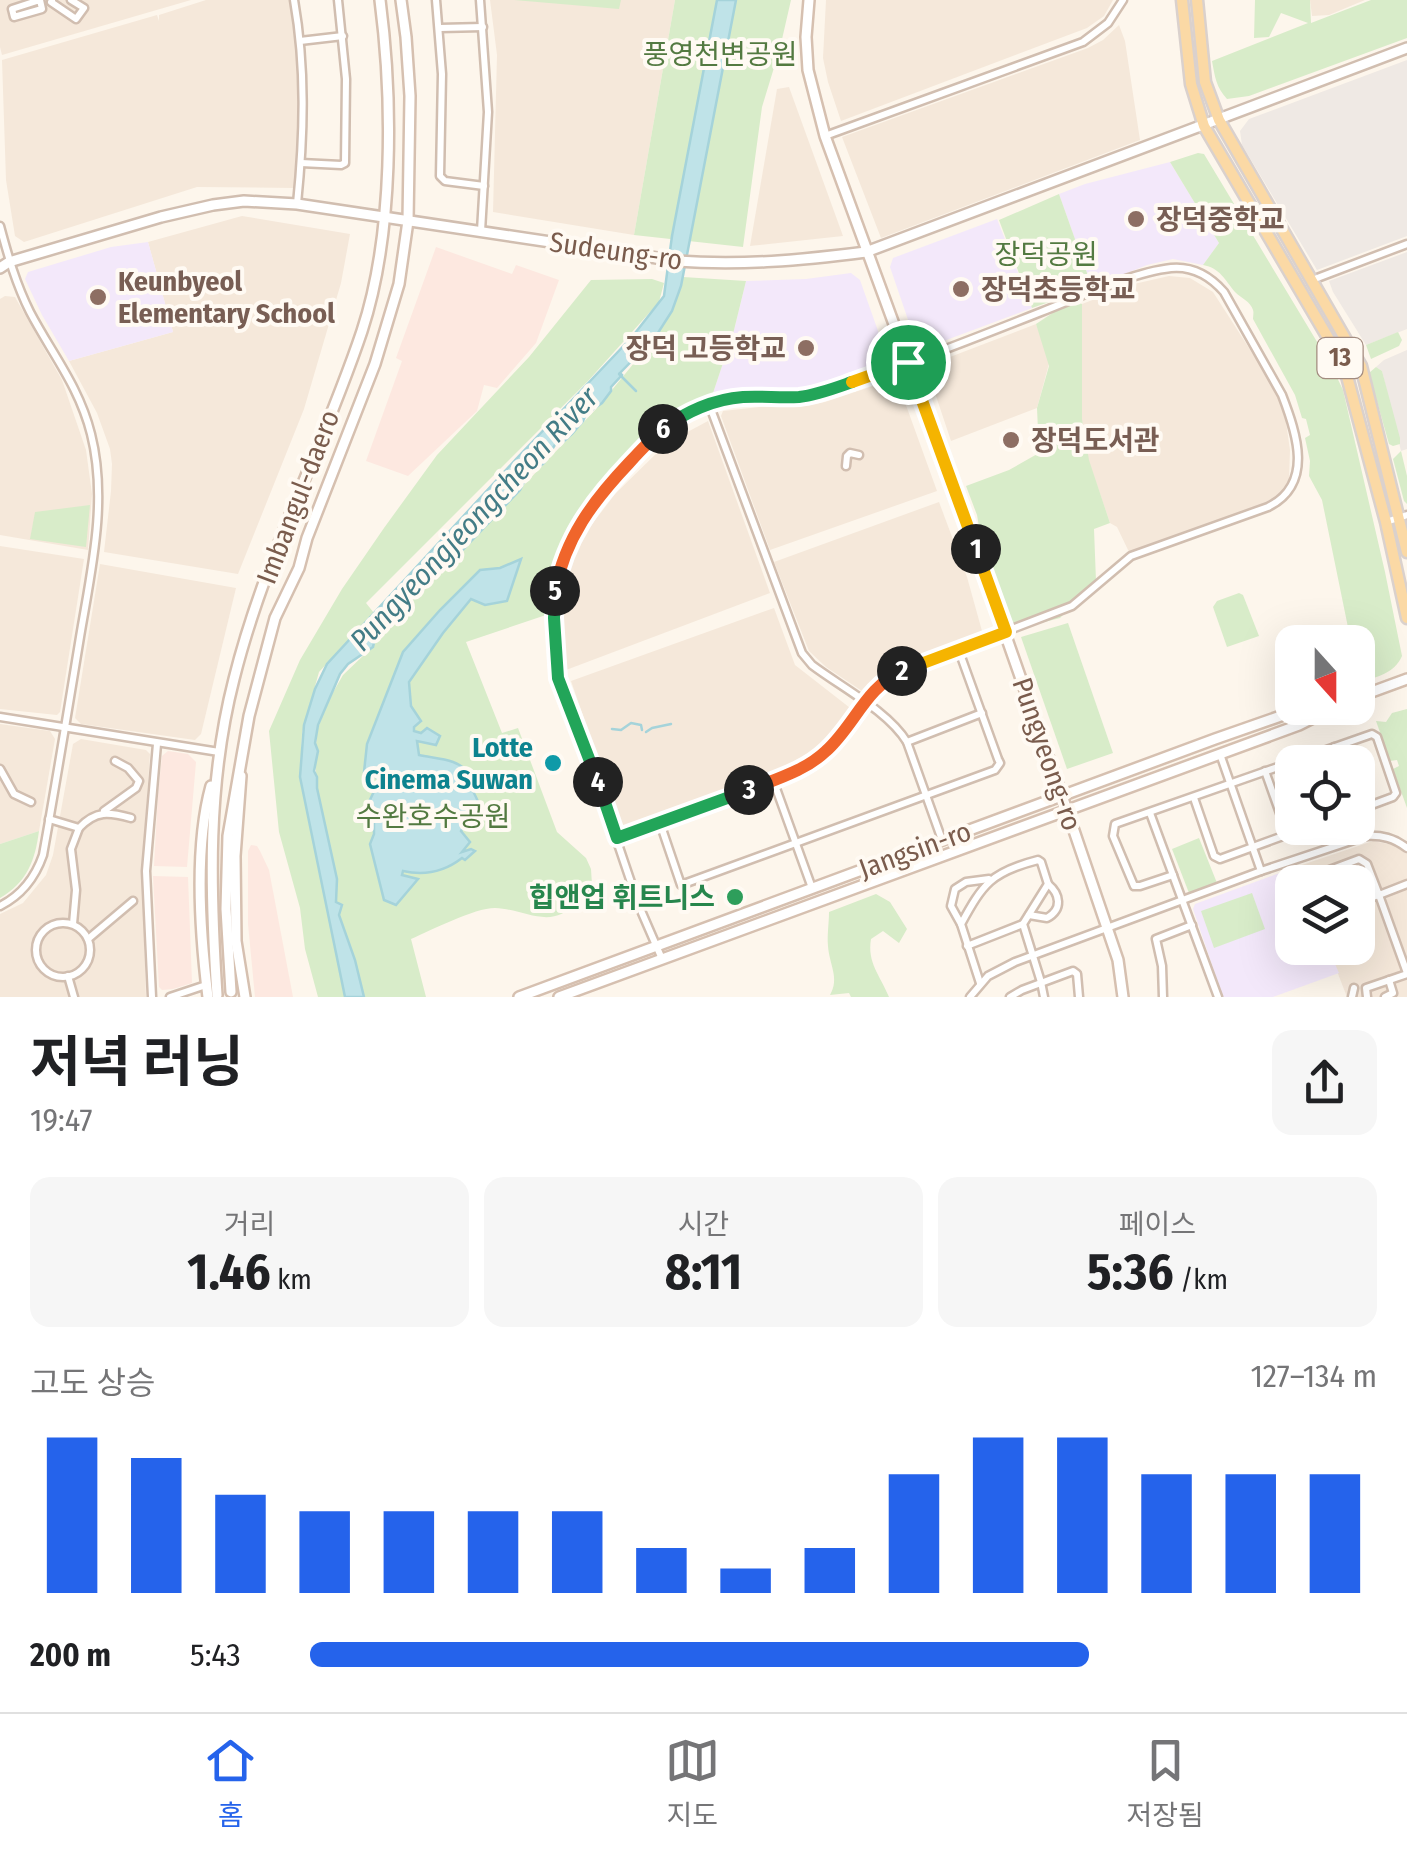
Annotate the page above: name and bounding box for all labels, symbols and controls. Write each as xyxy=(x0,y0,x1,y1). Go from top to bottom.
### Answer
park label: 풍영천변공원 xyxy=(643,38,797,71)
place label: 장덕중학교 xyxy=(1156,203,1285,236)
marker: 장덕중학교 xyxy=(1125,208,1147,230)
street label: Sudeung-ro xyxy=(548,225,684,277)
park label: 장덕공원 xyxy=(994,238,1098,271)
place label: Keunbyeol Elementary School xyxy=(118,265,335,330)
place label: 장덕초등학교 xyxy=(981,273,1136,306)
marker: 장덕초등학교 xyxy=(950,278,972,300)
marker: Keunbyeol Elementary School xyxy=(87,286,109,308)
pin xyxy=(866,320,951,405)
place label: 장덕 고등학교 xyxy=(626,332,786,365)
icon: arrive xyxy=(881,335,936,390)
marker: 장덕 고등학교 xyxy=(795,337,817,359)
road number: 13 xyxy=(1318,338,1362,378)
water label: Pungyeongjeongcheon River xyxy=(342,379,607,658)
pin: 6 xyxy=(638,404,688,454)
street label: Imbangul-daero xyxy=(250,406,346,588)
text: 6 xyxy=(656,412,670,445)
place label: 장덕도서관 xyxy=(1031,424,1160,457)
marker: 장덕도서관 xyxy=(1000,429,1022,451)
pin: 1 xyxy=(951,524,1001,574)
text: 1 xyxy=(970,532,982,565)
pin: 5 xyxy=(530,566,580,616)
text: 5 xyxy=(548,574,562,607)
north arrow xyxy=(1275,625,1375,725)
map controls xyxy=(1275,625,1375,965)
pin: 2 xyxy=(877,646,927,696)
text: 2 xyxy=(896,654,908,687)
street label: Pungyeong-ro xyxy=(1005,673,1089,835)
place label: Lotte Cinema Suwan xyxy=(365,731,533,796)
button: locate xyxy=(1275,745,1375,845)
marker: Lotte Cinema Suwan xyxy=(542,752,564,774)
pin: 4 xyxy=(573,757,623,807)
text: 4 xyxy=(591,765,605,798)
pin: 3 xyxy=(724,765,774,815)
text: 3 xyxy=(742,773,756,806)
park label: 수완호수공원 xyxy=(356,800,510,833)
street label: Jangsin-ro xyxy=(854,815,976,885)
button: layers xyxy=(1275,865,1375,965)
place label: 힙앤업 휘트니스 xyxy=(529,881,715,914)
marker: 힙앤업 휘트니스 xyxy=(724,886,746,908)
text: 저녁 러닝 xyxy=(30,1030,244,1096)
button: share xyxy=(1272,1030,1377,1135)
text: 19:47 xyxy=(30,1101,93,1139)
text: 거리 xyxy=(224,1208,275,1241)
text: 시간 xyxy=(678,1208,729,1241)
text: 페이스 xyxy=(1119,1208,1196,1241)
text: 1.46 xyxy=(187,1242,271,1302)
text: 8:11 xyxy=(665,1242,742,1302)
text: 5:36 xyxy=(1087,1242,1174,1302)
text: km xyxy=(271,1263,312,1296)
text: /km xyxy=(1174,1263,1228,1296)
text: 127–134 m xyxy=(1250,1357,1377,1395)
text: 고도 상승 xyxy=(30,1364,155,1402)
text: 200 m xyxy=(30,1636,111,1674)
text: 5:43 xyxy=(190,1636,241,1674)
tab: 홈 xyxy=(203,1733,258,1833)
tab: 지도 xyxy=(665,1733,720,1833)
tab: 저장됨 xyxy=(1126,1733,1204,1833)

